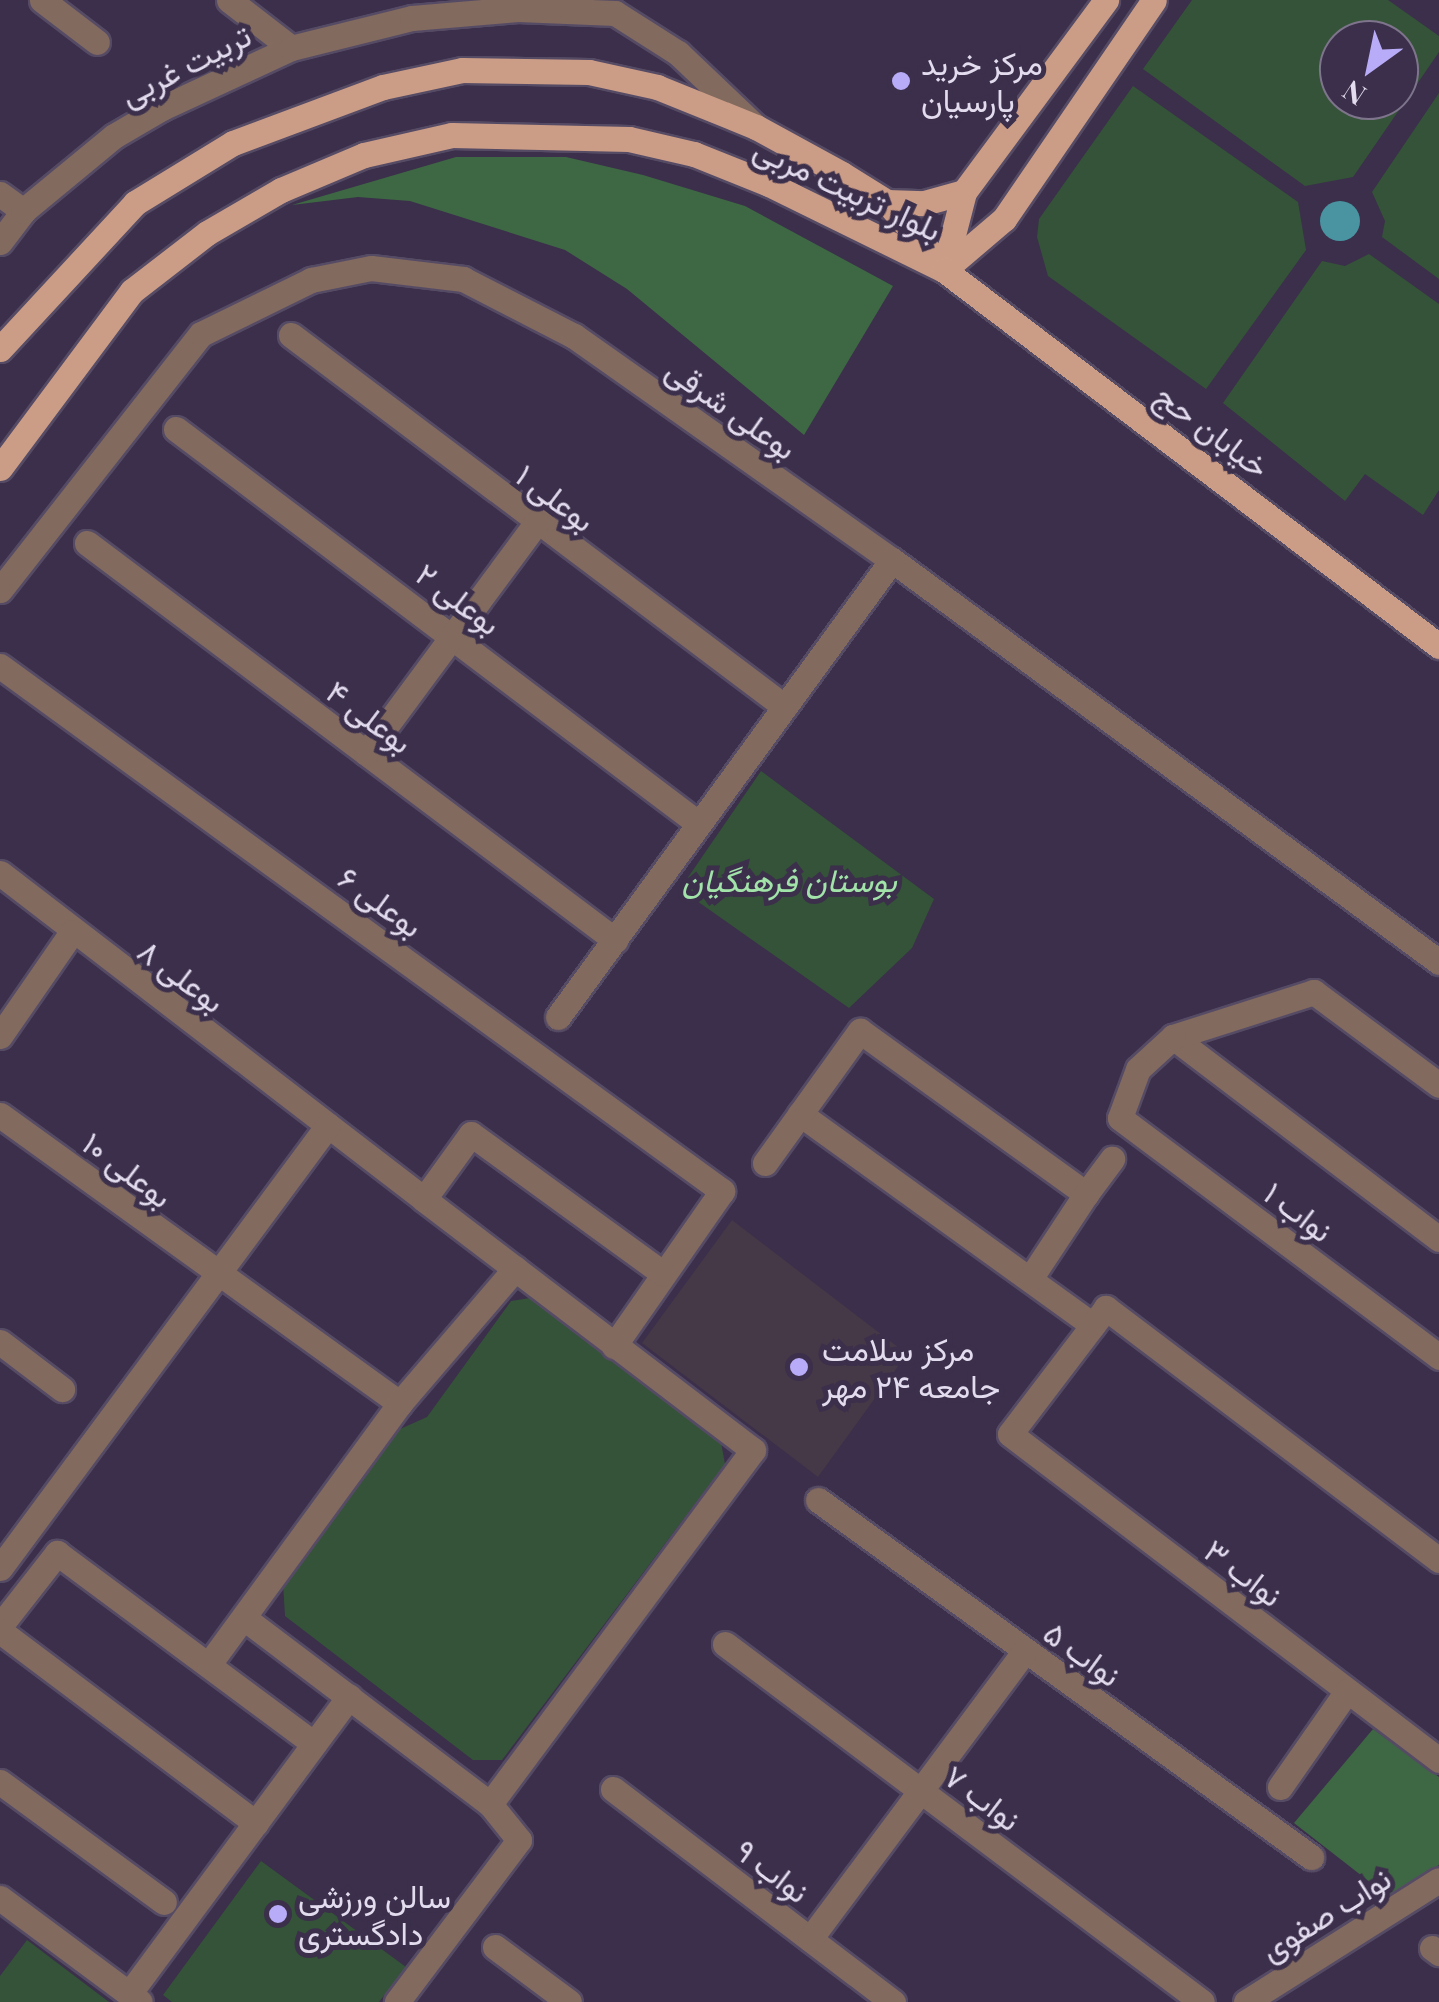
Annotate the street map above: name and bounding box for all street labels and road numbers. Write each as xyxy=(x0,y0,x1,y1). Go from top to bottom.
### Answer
street label: تربیت غربی xyxy=(113,15,257,113)
street label: بلوار تربیت مربی xyxy=(748,128,948,248)
street label: بوعلی شرقی xyxy=(660,349,804,467)
street label: خیابان حج xyxy=(1149,375,1277,485)
street label: بوعلی ۱ xyxy=(509,455,603,539)
street label: بوعلی ۲ xyxy=(409,554,509,642)
street label: بوعلی ۴ xyxy=(319,671,421,761)
street label: بوعلی ۶ xyxy=(331,858,431,944)
street label: بوعلی ۸ xyxy=(131,930,233,1020)
street label: بوعلی ۱۰ xyxy=(76,1123,180,1215)
street label: نواب ۱ xyxy=(1257,1173,1341,1249)
street label: نواب ۳ xyxy=(1197,1530,1291,1614)
street label: نواب ۵ xyxy=(1037,1612,1129,1694)
street label: نواب ۷ xyxy=(937,1756,1029,1838)
street label: نواب ۹ xyxy=(729,1830,817,1910)
street label: نواب صفوی xyxy=(1253,1858,1397,1968)

